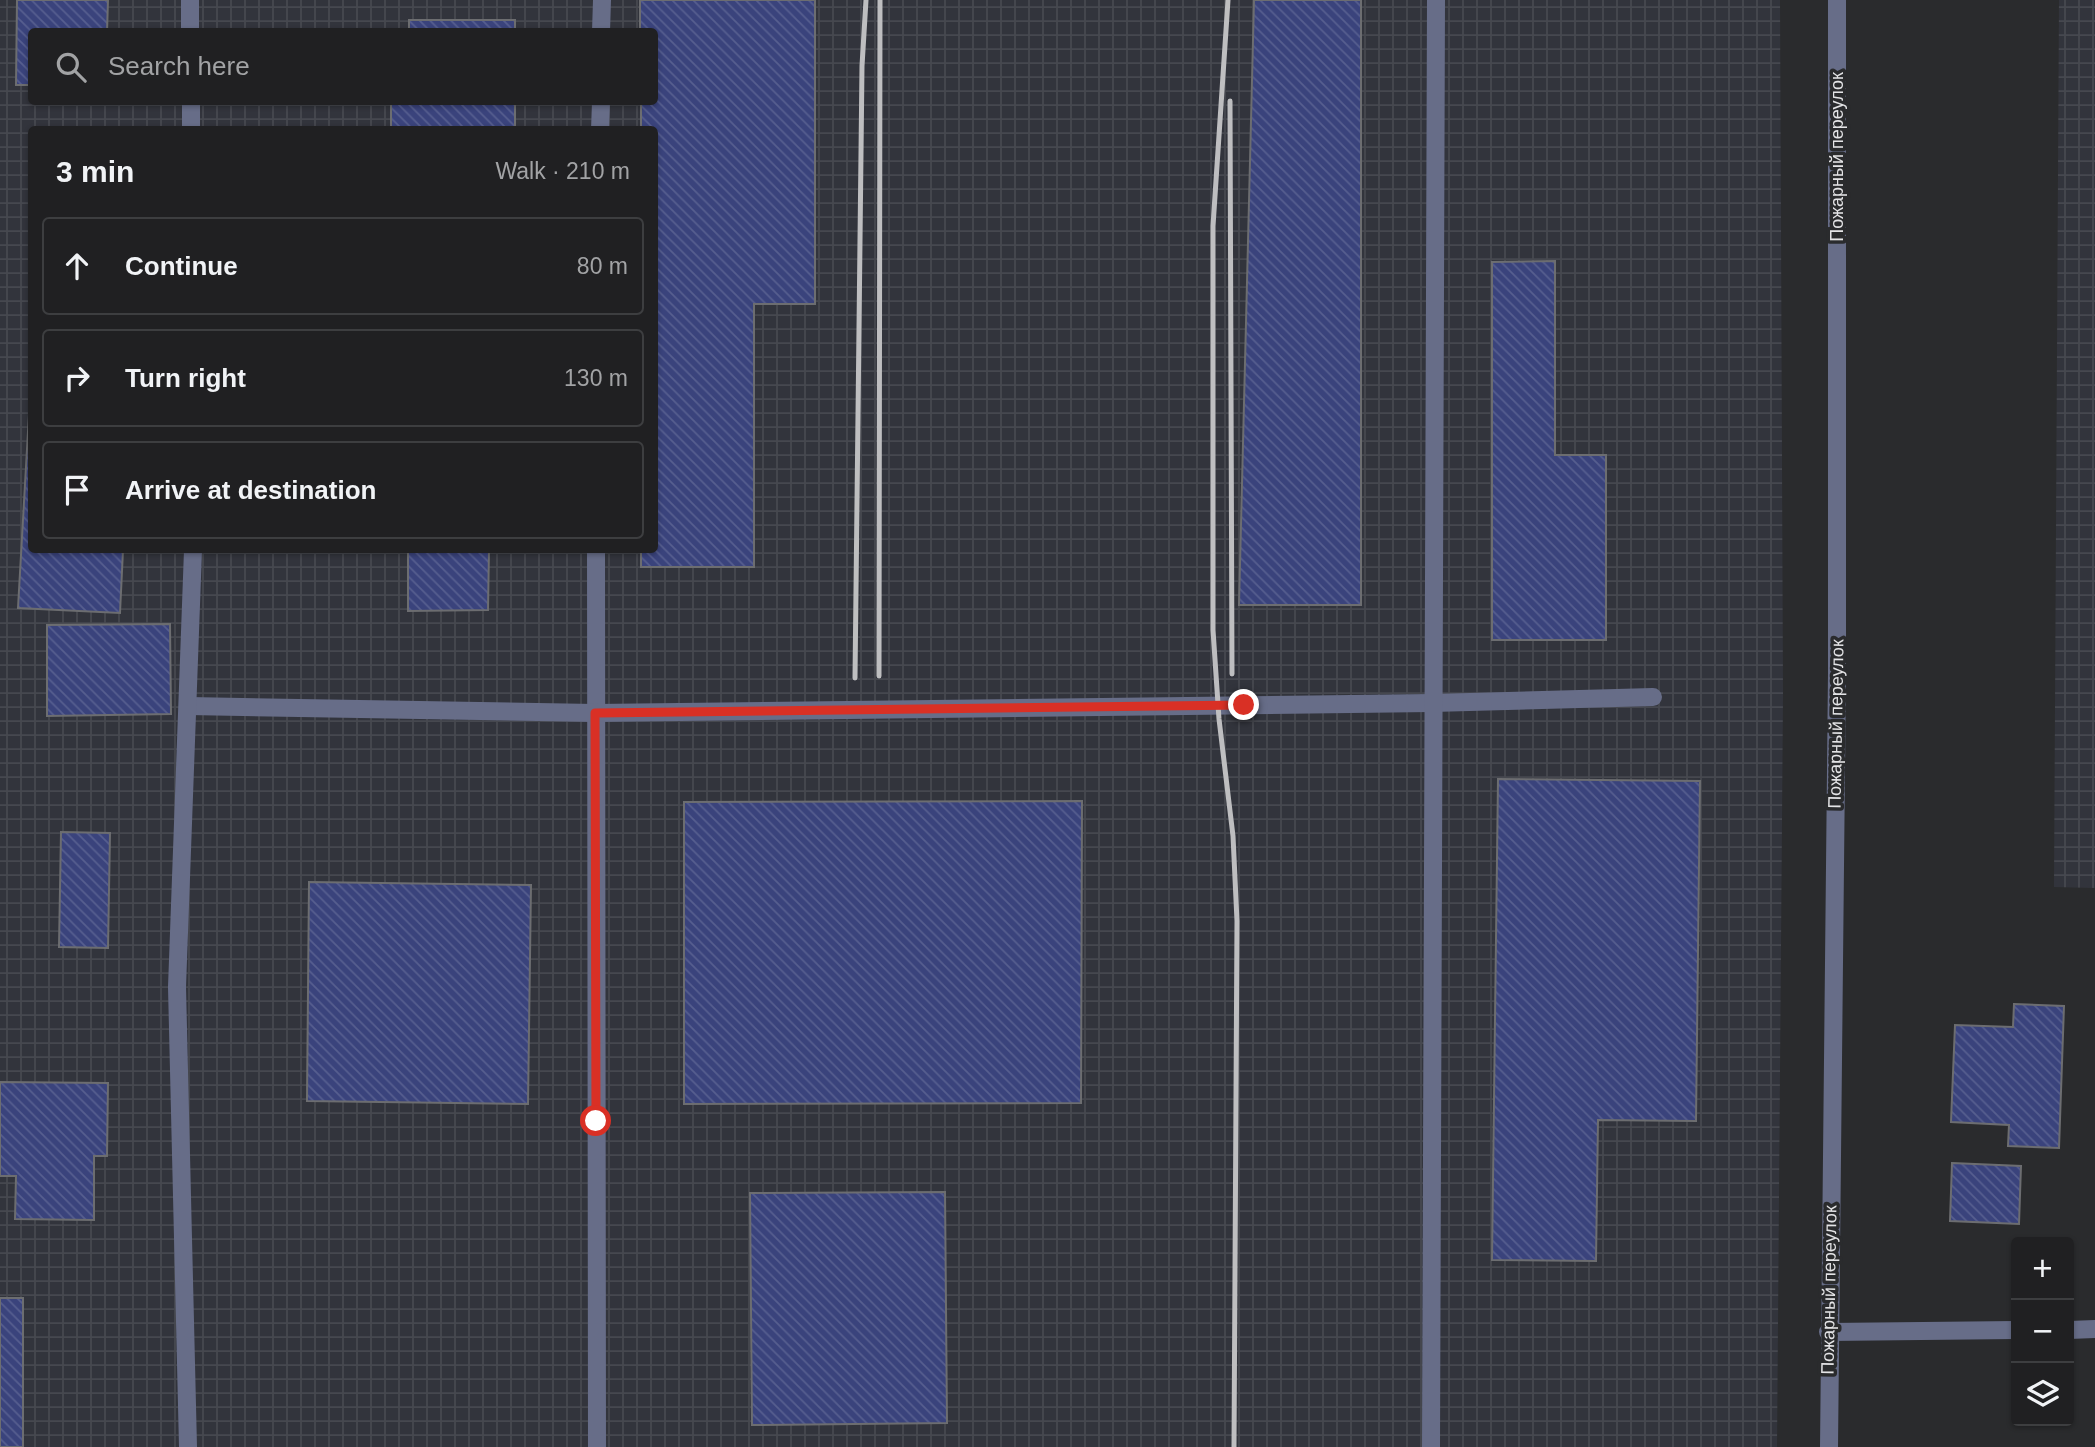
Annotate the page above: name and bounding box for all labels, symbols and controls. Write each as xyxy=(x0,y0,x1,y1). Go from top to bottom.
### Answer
search box xyxy=(28,28,658,105)
icon: search xyxy=(52,48,90,86)
text: Search here xyxy=(108,51,250,81)
street label: Пожарный переулок xyxy=(1827,72,1847,242)
text: 3 min xyxy=(56,155,134,188)
text: Walk · 210 m xyxy=(495,158,630,184)
icon: ahead xyxy=(58,247,96,285)
text: Continue xyxy=(125,251,238,281)
text: 80 m xyxy=(577,253,628,279)
icon: right xyxy=(58,359,96,397)
text: Turn right xyxy=(125,363,246,393)
text: 130 m xyxy=(564,365,628,391)
icon: arrive xyxy=(58,471,96,509)
text: Arrive at destination xyxy=(125,475,376,505)
street label: Пожарный переулок xyxy=(1825,639,1847,809)
route end xyxy=(1228,689,1259,720)
route start xyxy=(580,1105,611,1136)
street label: Пожарный переулок xyxy=(1818,1205,1840,1375)
map controls xyxy=(2011,1237,2074,1426)
button: + xyxy=(2011,1237,2074,1300)
button: − xyxy=(2011,1300,2074,1363)
button: layers xyxy=(2011,1363,2074,1426)

